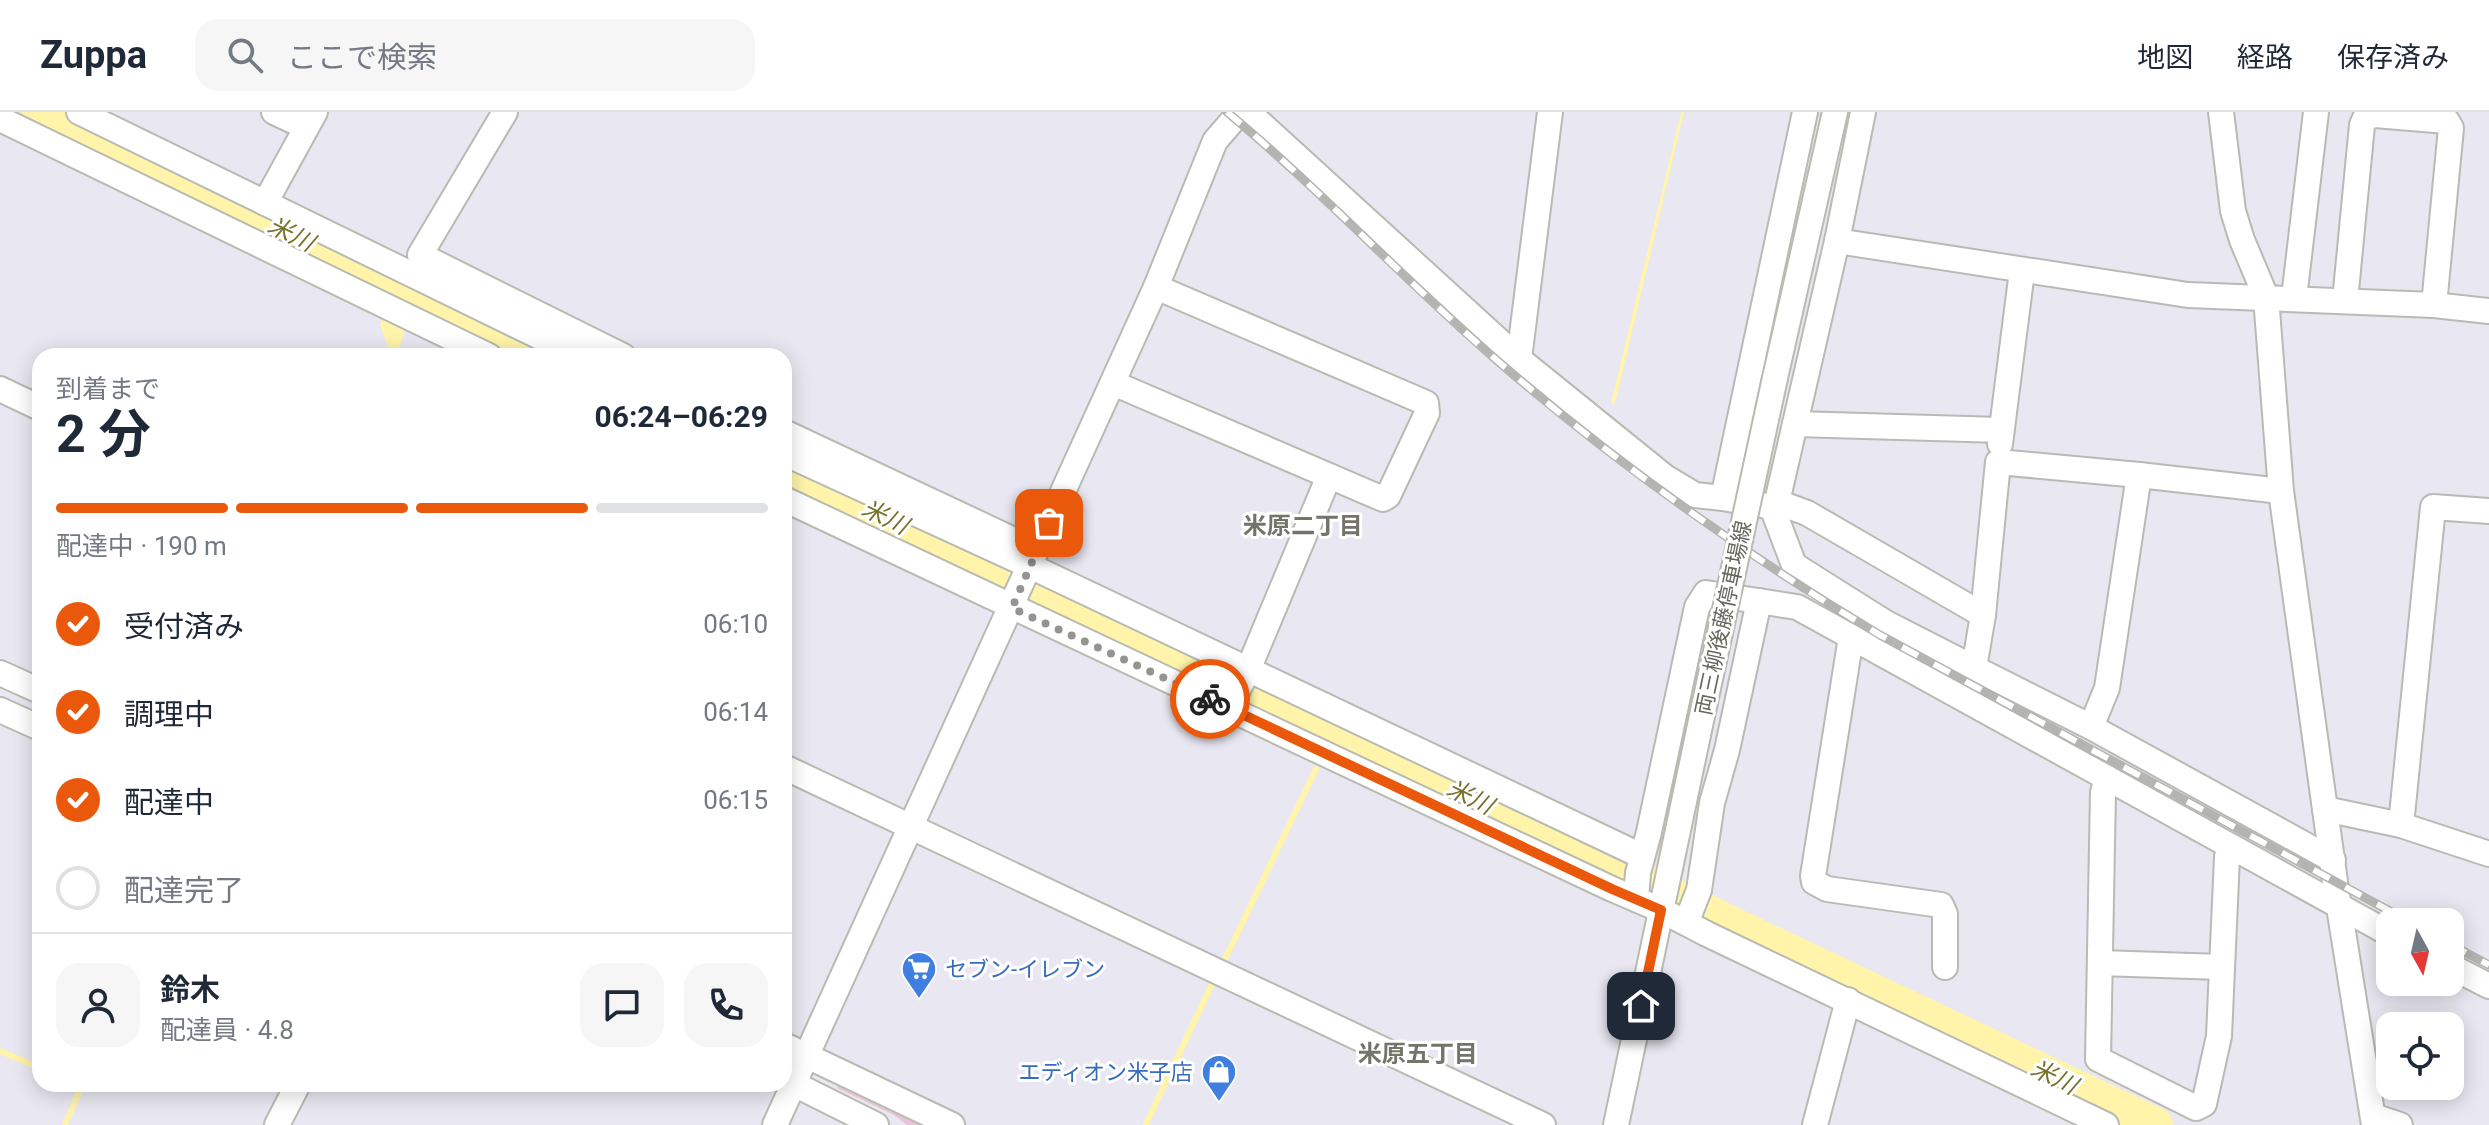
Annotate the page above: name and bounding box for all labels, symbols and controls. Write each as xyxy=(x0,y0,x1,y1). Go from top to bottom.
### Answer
search box xyxy=(195,19,755,91)
text: Zuppa xyxy=(40,33,147,77)
icon: search xyxy=(223,33,267,77)
text: ここで検索 xyxy=(287,40,437,75)
text: 地図 xyxy=(2137,41,2193,74)
text: 経路 xyxy=(2237,41,2293,74)
text: 保存済み xyxy=(2337,41,2449,74)
water label: 米川 xyxy=(263,211,321,258)
text: 到着まで xyxy=(56,374,160,404)
text: 06:24–06:29 xyxy=(594,399,768,434)
text: 2 分 xyxy=(56,404,151,465)
pin xyxy=(1015,489,1083,557)
water label: 米川 xyxy=(857,494,915,541)
icon: bag xyxy=(1027,501,1071,545)
district label: 米原二丁目 xyxy=(1243,512,1363,540)
street label: 両三柳後藤停車場線 xyxy=(1691,519,1756,718)
text: 配達中 · 190 m xyxy=(56,531,227,561)
icon: check xyxy=(56,602,100,646)
text: 受付済み xyxy=(124,609,244,644)
text: 06:10 xyxy=(703,609,768,639)
courier xyxy=(1170,659,1250,739)
icon: bike xyxy=(1188,677,1232,721)
icon: check xyxy=(56,690,100,734)
text: 調理中 xyxy=(124,697,214,732)
text: 06:14 xyxy=(703,697,768,727)
water label: 米川 xyxy=(1442,774,1500,821)
icon: check xyxy=(56,778,100,822)
text: 配達中 xyxy=(124,785,214,820)
text: 06:15 xyxy=(703,785,768,815)
text: 配達完了 xyxy=(124,873,244,908)
north arrow xyxy=(2376,908,2464,996)
map controls xyxy=(2376,908,2464,1100)
supermarket icon: セブン-イレブン xyxy=(900,950,938,1000)
place label: セブン-イレブン xyxy=(945,957,1105,982)
button: person xyxy=(56,963,140,1047)
button: chat xyxy=(580,963,664,1047)
button: phone xyxy=(684,963,768,1047)
text: 鈴木 xyxy=(160,972,220,1007)
pin xyxy=(1607,972,1675,1040)
icon: home xyxy=(1619,984,1663,1028)
button: locate xyxy=(2376,1012,2464,1100)
text: 配達員 · 4.8 xyxy=(160,1015,294,1045)
district label: 米原五丁目 xyxy=(1358,1040,1478,1068)
shop icon: エディオン米子店 xyxy=(1200,1053,1238,1103)
water label: 米川 xyxy=(2026,1054,2084,1101)
place label: エディオン米子店 xyxy=(1019,1060,1193,1085)

